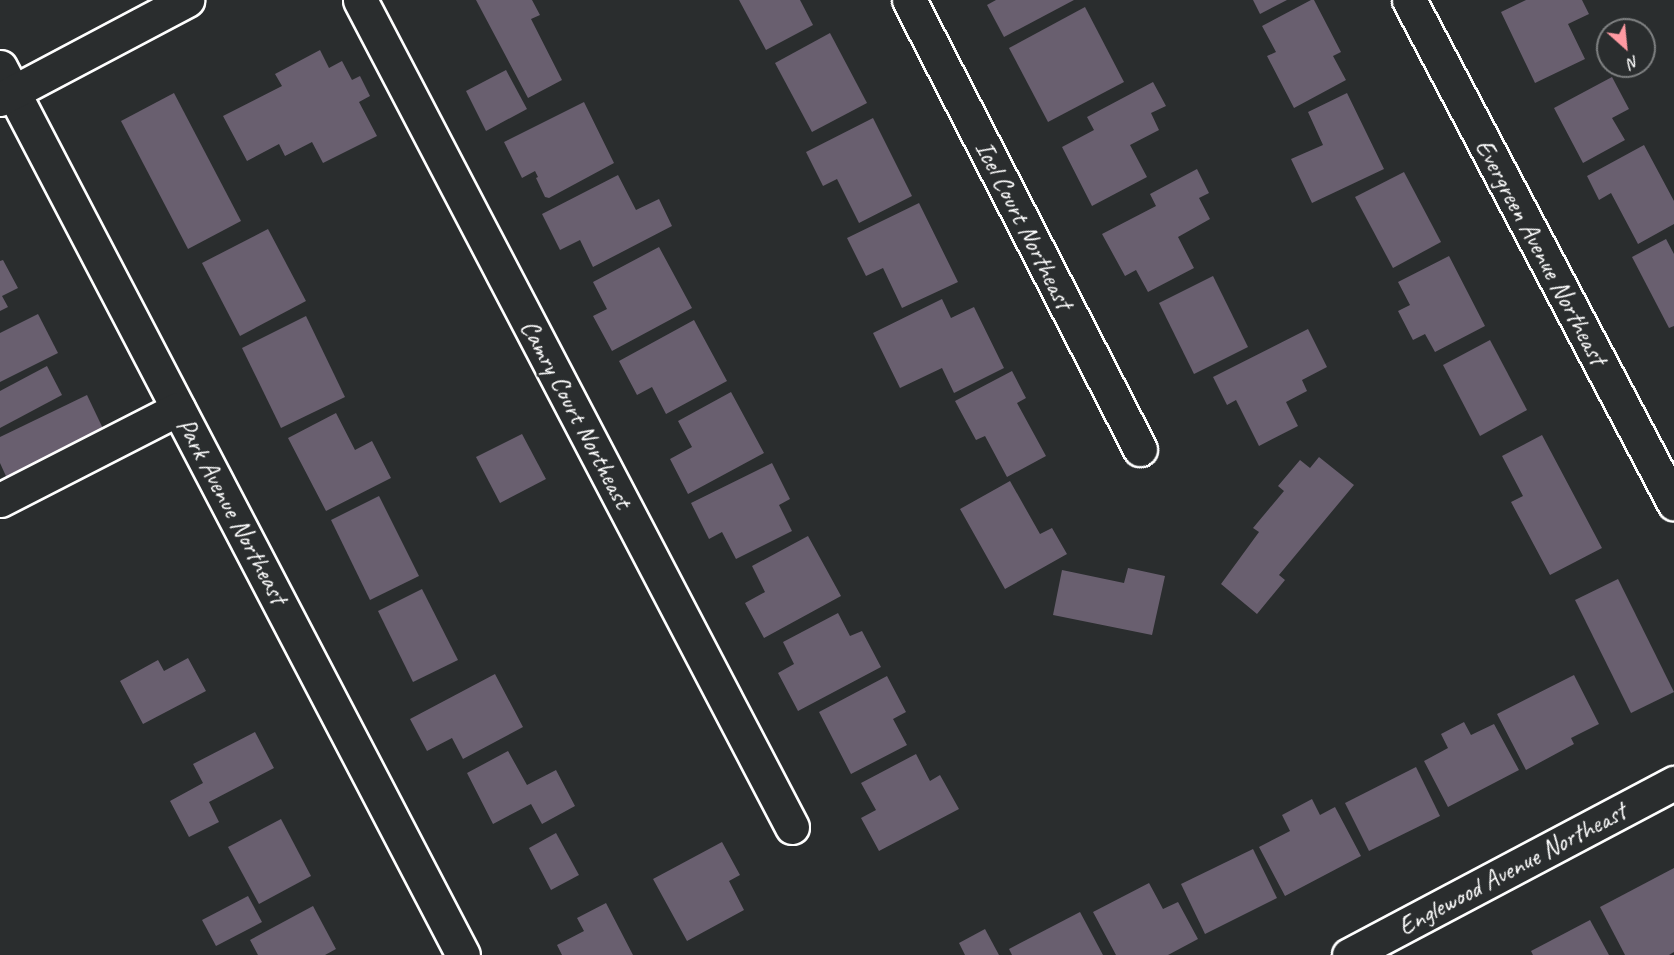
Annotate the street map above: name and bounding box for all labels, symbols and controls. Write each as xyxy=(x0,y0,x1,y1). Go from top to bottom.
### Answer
north arrow xyxy=(1596,18,1656,78)
text: N xyxy=(1624,51,1642,73)
street label: Evergreen Avenue Northeast xyxy=(1468,134,1614,370)
street label: Icel Court Northeast xyxy=(968,136,1080,314)
street label: Camry Court Northeast xyxy=(513,314,639,514)
street label: Park Avenue Northeast xyxy=(170,413,294,609)
street label: Englewood Avenue Northeast xyxy=(1393,796,1631,942)

